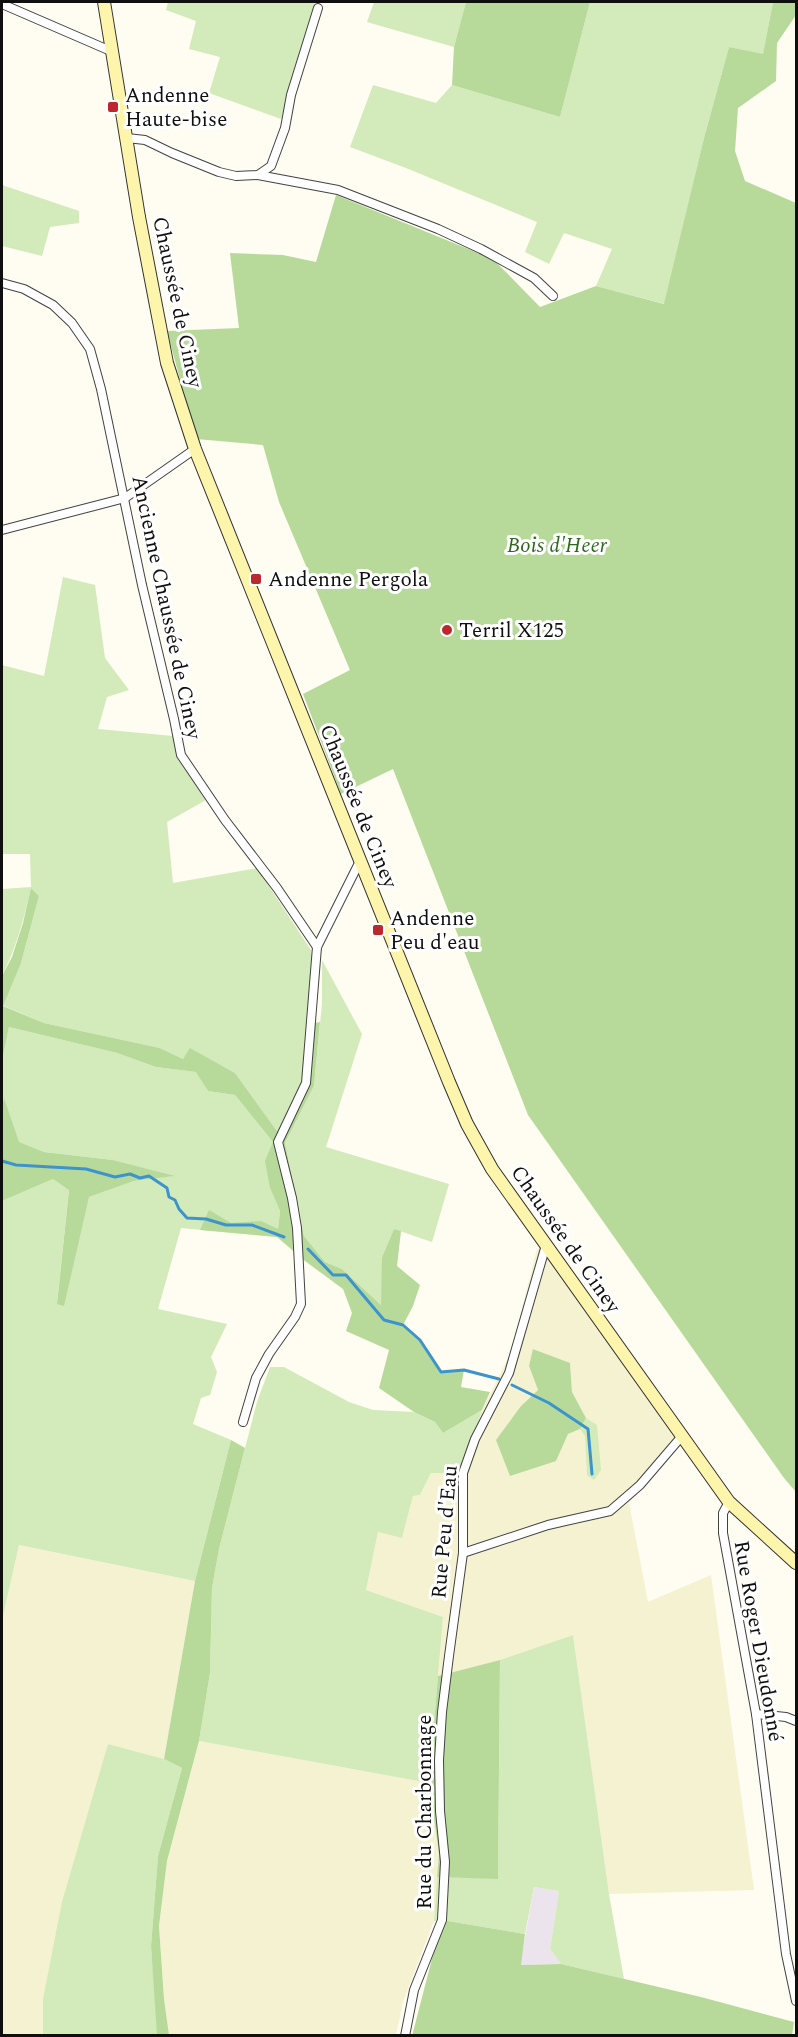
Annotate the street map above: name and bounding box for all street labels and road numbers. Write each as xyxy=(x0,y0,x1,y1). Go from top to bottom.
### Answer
street label: Chaussée de Ciney xyxy=(143,214,211,392)
street label: Ancienne Chaussée de Ciney xyxy=(122,472,210,743)
street label: Chaussée de Ciney xyxy=(311,720,406,894)
street label: Chaussée de Ciney xyxy=(502,1159,629,1321)
street label: Rue Peu d'Eau xyxy=(423,1464,467,1600)
street label: Rue Roger Dieudonné xyxy=(725,1538,791,1744)
street label: Rue du Charbonnage xyxy=(409,1715,441,1909)

